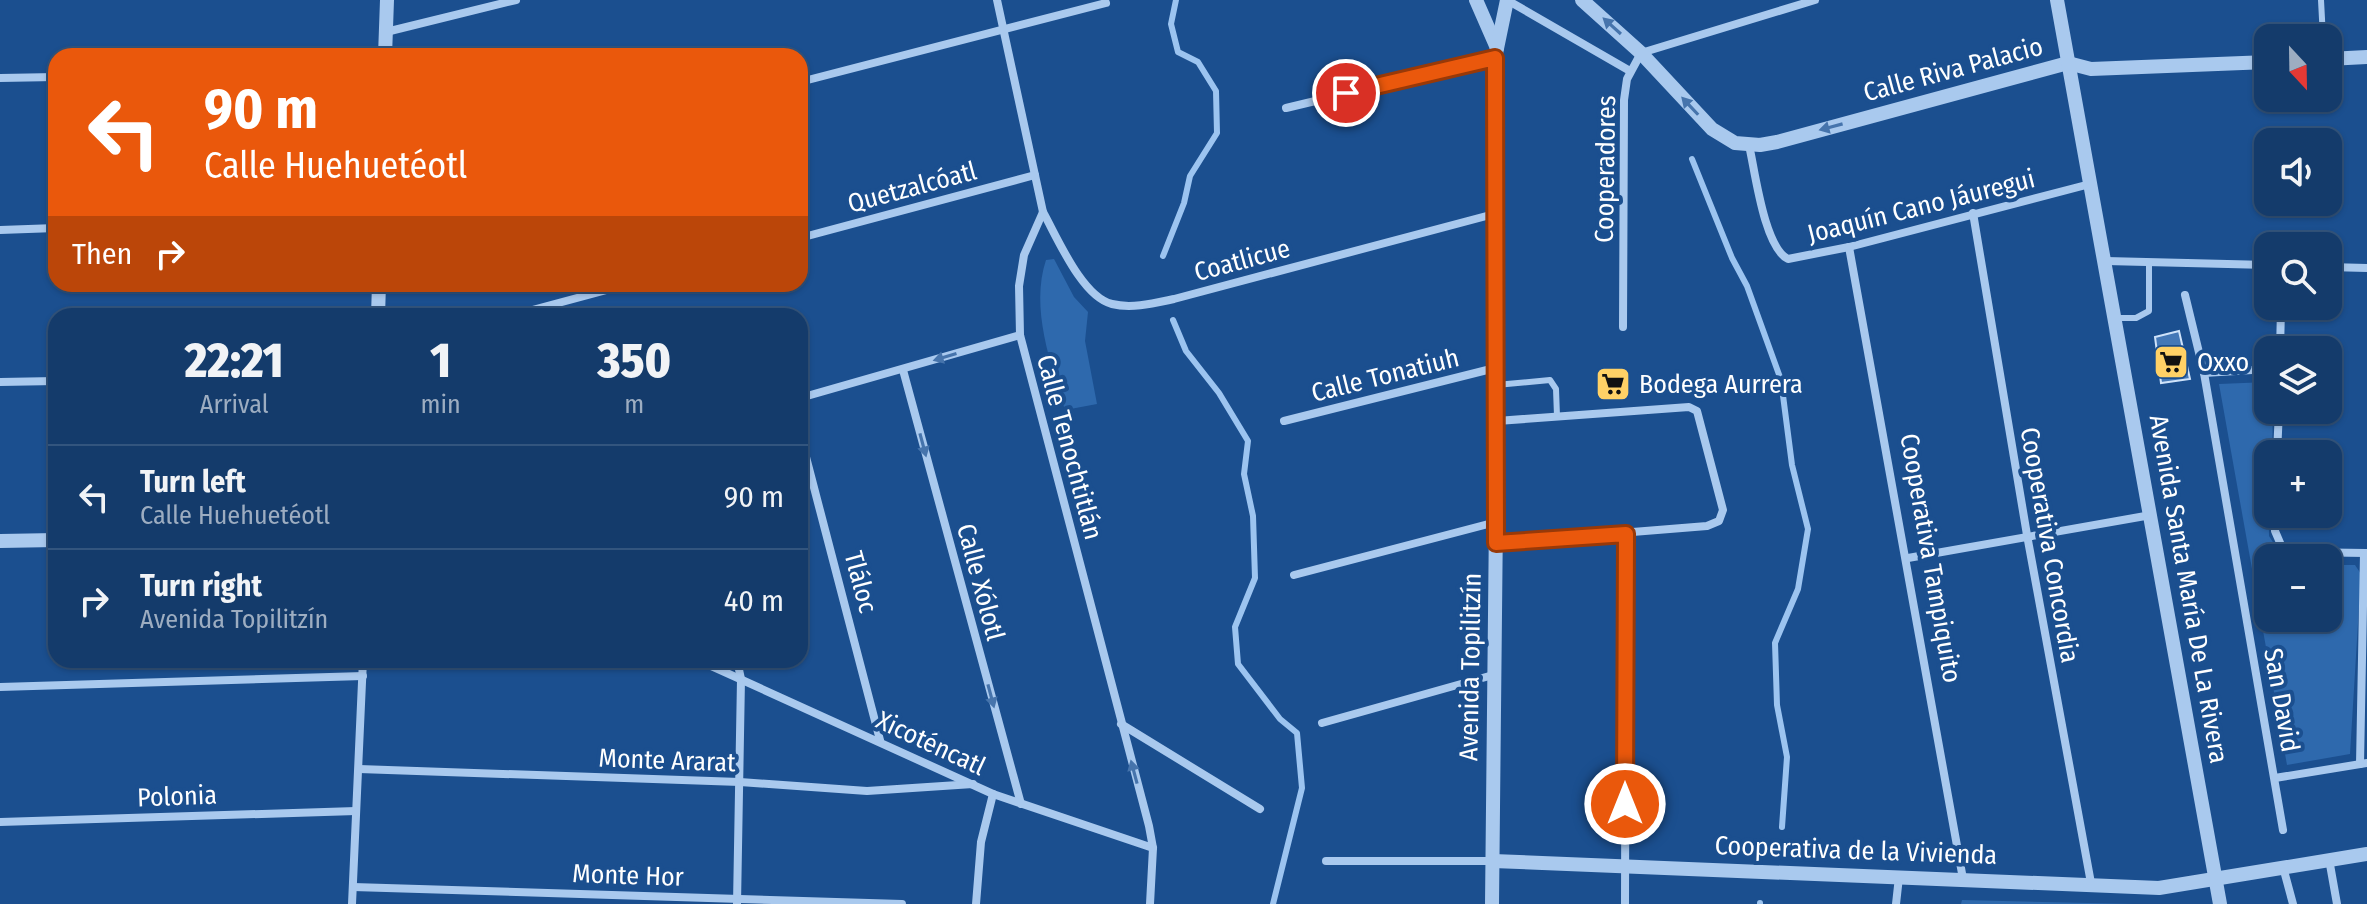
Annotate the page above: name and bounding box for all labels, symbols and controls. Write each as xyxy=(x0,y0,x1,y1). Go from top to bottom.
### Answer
one-way arrow xyxy=(1602,18,1621,36)
north arrow xyxy=(2254,24,2342,112)
map controls xyxy=(2254,24,2342,632)
street label: Calle Riva Palacio xyxy=(1860,31,2046,108)
pin xyxy=(1312,59,1380,127)
icon: arrive xyxy=(1324,71,1368,115)
text: 90 m xyxy=(204,76,318,143)
icon: left xyxy=(72,80,176,184)
street label: Cooperadores xyxy=(1589,95,1622,243)
one-way arrow xyxy=(1682,97,1700,116)
one-way arrow xyxy=(1818,122,1843,134)
button: sound xyxy=(2254,128,2342,216)
text: Calle Huehuetéotl xyxy=(204,144,467,188)
street label: Quetzalcóatl xyxy=(844,155,980,220)
street label: Joaquín Cano Jáuregui xyxy=(1804,163,2038,250)
icon: right xyxy=(148,232,192,276)
button: search xyxy=(2254,232,2342,320)
street label: Coatlicue xyxy=(1191,233,1293,288)
text: Then xyxy=(72,236,132,272)
text: 22:21 xyxy=(185,332,284,390)
text: 1 xyxy=(430,332,451,390)
text: 350 xyxy=(597,332,671,390)
button: layers xyxy=(2254,336,2342,424)
street label: Calle Tonatiuh xyxy=(1308,342,1462,409)
supermarket icon: Oxxo xyxy=(2152,343,2190,381)
place label: Oxxo xyxy=(2197,347,2249,378)
one-way arrow xyxy=(933,351,957,364)
street label: Calle Tenochtitlán xyxy=(1030,351,1109,543)
supermarket icon: Bodega Aurrera xyxy=(1594,365,1632,403)
place label: Bodega Aurrera xyxy=(1639,369,1803,400)
text: Arrival xyxy=(200,389,269,420)
text: min xyxy=(420,389,461,420)
text: m xyxy=(624,389,644,420)
street label: Avenida Santa María De La Rivera xyxy=(2143,412,2234,766)
street label: Cooperativa Concordia xyxy=(2014,425,2086,665)
street label: Cooperativa Tampiquito xyxy=(1893,431,1968,685)
one-way arrow xyxy=(918,432,930,457)
button: + xyxy=(2254,440,2342,528)
text: Turn left xyxy=(140,464,246,500)
icon: left xyxy=(72,475,116,519)
text: 90 m xyxy=(724,479,784,515)
text: Calle Huehuetéotl xyxy=(140,500,330,531)
street label: Calle Xólotl xyxy=(950,520,1011,644)
button: − xyxy=(2254,544,2342,632)
street label: Tláloc xyxy=(837,548,884,616)
text: Turn right xyxy=(140,568,262,604)
street label: Avenida Topilitzín xyxy=(1453,573,1488,761)
icon: right xyxy=(72,579,116,623)
text: 40 m xyxy=(724,583,784,619)
text: Avenida Topilitzín xyxy=(140,604,328,635)
street label: San David xyxy=(2257,646,2306,754)
one-way arrow xyxy=(985,683,997,708)
street label: Xicoténcatl xyxy=(871,705,990,782)
street label: Monte Ararat xyxy=(598,743,737,778)
one-way arrow xyxy=(1127,760,1140,784)
position arrow xyxy=(1583,762,1667,846)
street label: Polonia xyxy=(137,780,217,813)
street label: Cooperativa de la Vivienda xyxy=(1714,830,1998,871)
street label: Monte Hor xyxy=(572,858,684,893)

